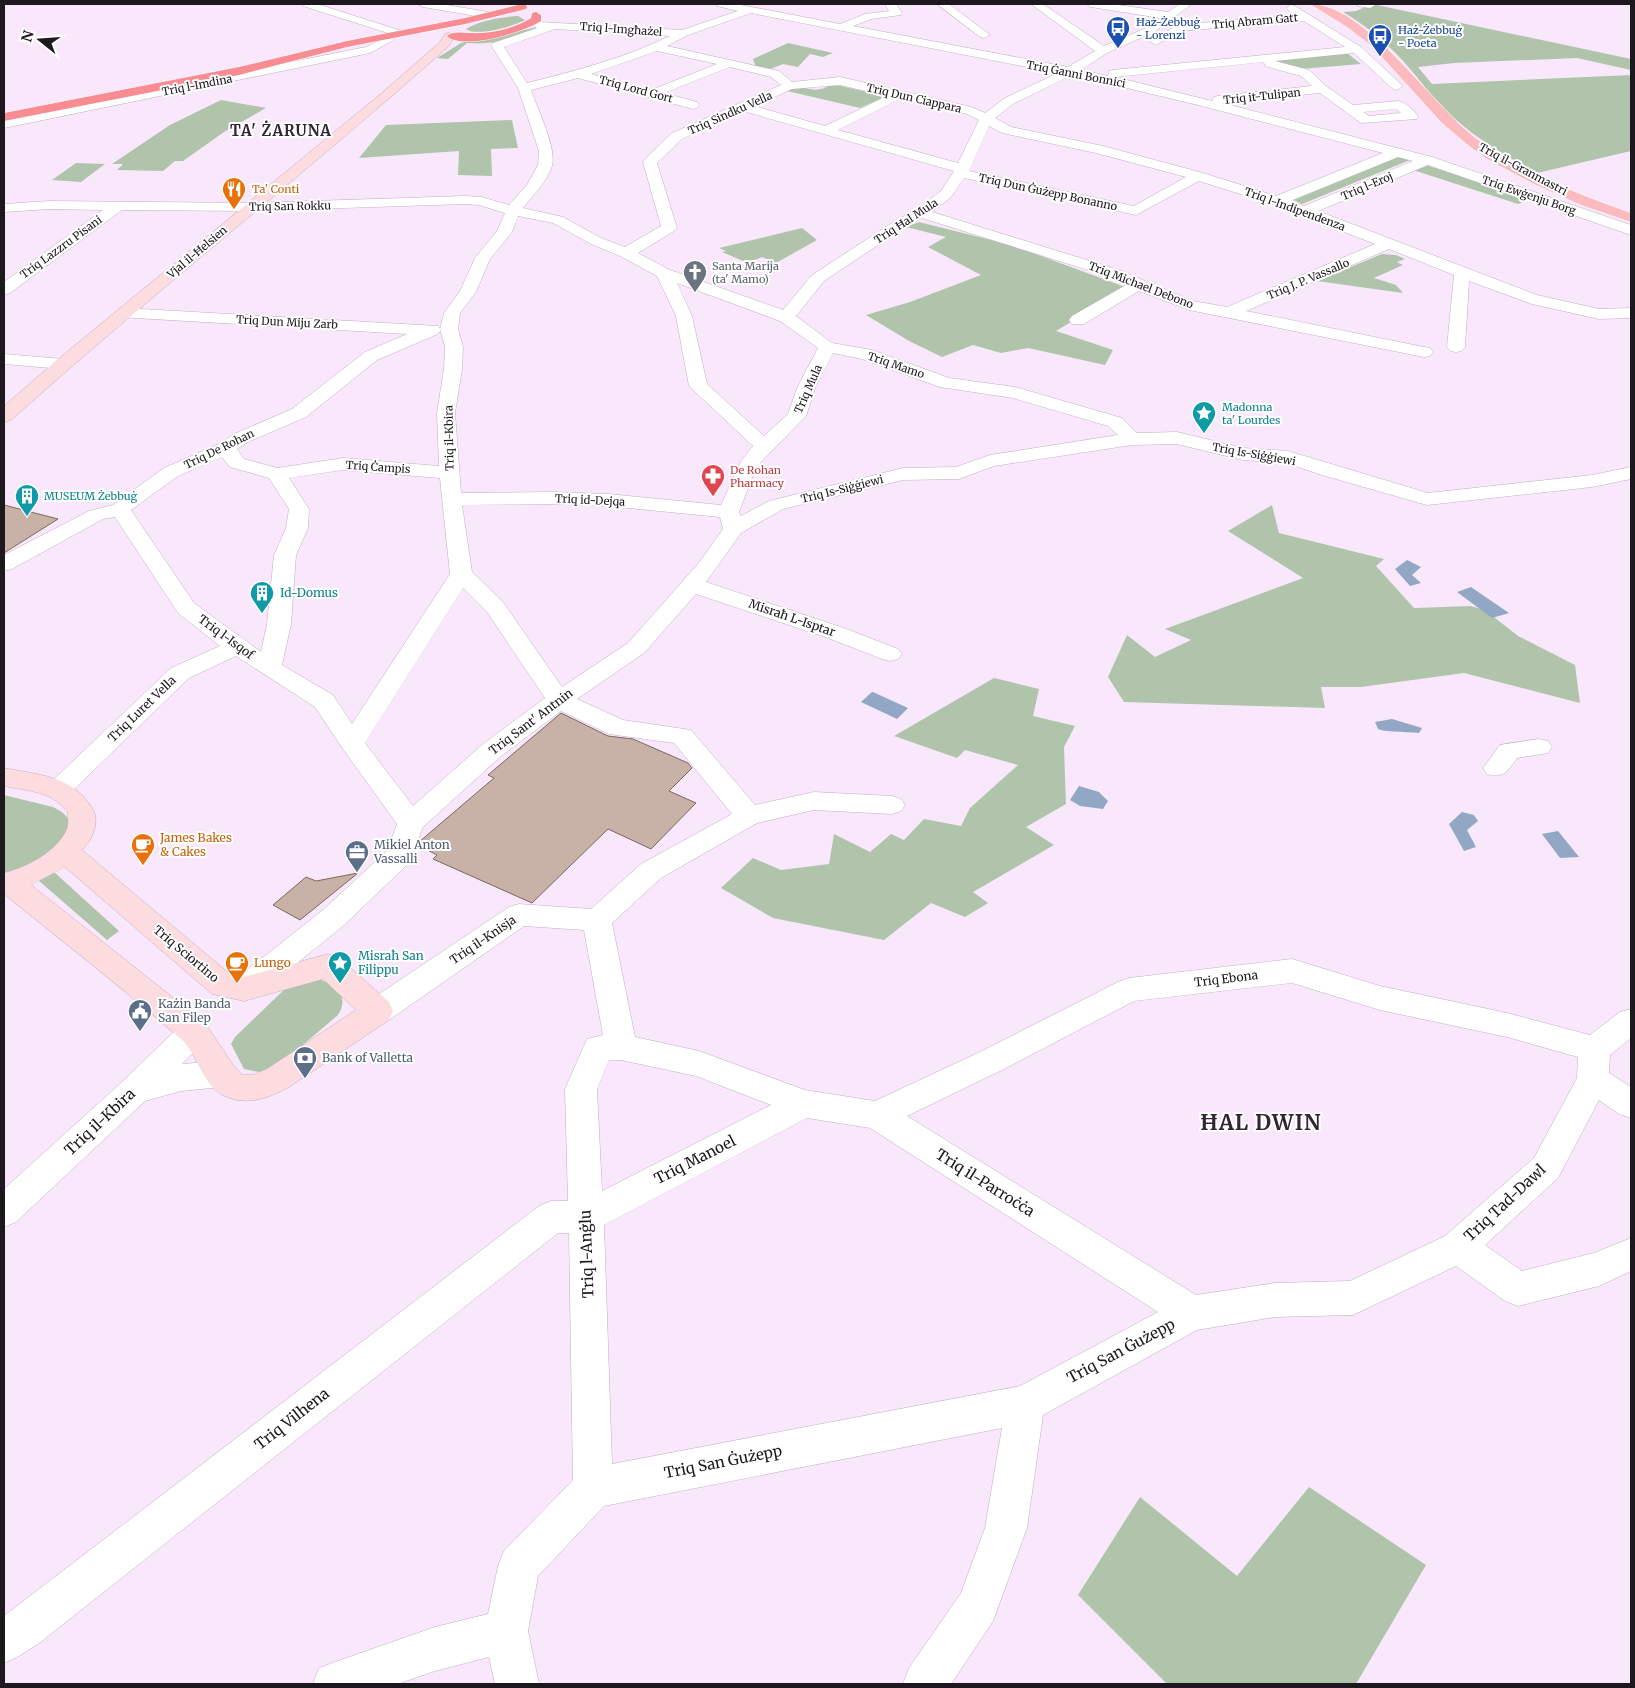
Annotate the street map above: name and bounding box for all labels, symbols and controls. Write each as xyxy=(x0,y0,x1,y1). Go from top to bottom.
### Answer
street label: Triq Abram Gatt xyxy=(1212,10,1299,32)
north arrow xyxy=(15,15,65,65)
bus stop icon: Ħaż-Żebbuġ - Lorenzi xyxy=(1105,15,1131,49)
place label: Ħaż-Żebbuġ - Lorenzi xyxy=(1136,15,1200,42)
street label: Triq l-Imgħażel xyxy=(579,19,663,39)
bus stop icon: Ħaż-Żebbuġ - Poeta xyxy=(1367,23,1393,57)
place label: Ħaż-Żebbuġ - Poeta xyxy=(1398,23,1462,50)
text: N xyxy=(17,28,38,44)
street label: Triq Ġanni Bonnici xyxy=(1025,57,1127,91)
street label: Triq l-Imdina xyxy=(161,71,234,99)
street label: Triq Lord Gort xyxy=(597,72,675,106)
street label: Triq Dun Ciappara xyxy=(865,80,963,116)
street label: Triq it-Tulipan xyxy=(1223,85,1302,107)
street label: Triq Sindku Vella xyxy=(686,88,774,138)
district label: TA' ŻARUNA xyxy=(230,120,332,140)
street label: Triq il-Granmastri xyxy=(1476,140,1570,198)
street label: Triq l-Eroj xyxy=(1339,169,1395,203)
street label: Triq Dun Ġużepp Bonanno xyxy=(977,170,1119,214)
street label: Triq Ewġenju Borg xyxy=(1480,172,1578,218)
restaurant icon: Ta' Conti xyxy=(221,176,247,210)
place label: Ta' Conti xyxy=(252,182,300,196)
street label: Triq l-Indipendenza xyxy=(1243,184,1347,234)
street label: Triq Ħal Mula xyxy=(872,195,940,247)
street label: Triq San Rokku xyxy=(249,198,331,214)
street label: Triq Lazzru Pisani xyxy=(17,212,105,281)
street label: Vjal il-Ħelsien xyxy=(163,222,230,282)
street label: Triq J. P. Vassallo xyxy=(1265,255,1352,303)
church icon: Santa Marija (ta' Mamo) xyxy=(682,259,708,293)
place label: Santa Marija (ta' Mamo) xyxy=(712,259,779,286)
street label: Triq Michael Debono xyxy=(1087,259,1196,312)
street label: Triq Dun Miju Zarb xyxy=(236,312,339,332)
street label: Triq Mamo xyxy=(866,349,927,381)
street label: Triq Mula xyxy=(791,362,825,416)
place icon: Madonna ta' Lourdes xyxy=(1191,400,1217,434)
place label: Madonna ta' Lourdes xyxy=(1222,400,1280,427)
street label: Triq il-Kbira xyxy=(441,405,457,471)
street label: Triq De Rohan xyxy=(182,426,257,472)
street label: Triq Is-Siġġiewi xyxy=(1211,440,1297,468)
street label: Triq Ċampis xyxy=(345,458,411,476)
pharmacy icon: De Rohan Pharmacy xyxy=(700,463,726,497)
place label: De Rohan Pharmacy xyxy=(730,463,784,490)
street label: Triq Is-Siġġiewi xyxy=(799,472,885,506)
building icon: MUSEUM Żebbuġ xyxy=(14,483,40,517)
place label: MUSEUM Żebbuġ xyxy=(44,489,137,503)
street label: Triq id-Dejqa xyxy=(555,491,625,509)
building icon: Id-Domus xyxy=(249,580,275,614)
place label: Id-Domus xyxy=(280,585,338,600)
street label: Misraħ L-Isptar xyxy=(747,596,838,640)
street label: Triq l-Isqof xyxy=(196,611,257,662)
street label: Triq Luret Vella xyxy=(105,672,179,745)
street label: Triq Sant' Antnin xyxy=(486,685,576,758)
place label: James Bakes & Cakes xyxy=(159,830,232,859)
cafe icon: James Bakes & Cakes xyxy=(130,832,156,866)
place label: Mikiel Anton Vassalli xyxy=(373,837,450,866)
office icon: Mikiel Anton Vassalli xyxy=(344,839,370,873)
street label: Triq il-Knisja xyxy=(447,912,519,967)
street label: Triq Sciortino xyxy=(151,922,222,985)
place label: Misraħ San Filippu xyxy=(358,948,424,977)
cafe icon: Lungo xyxy=(224,950,250,984)
place icon: Misraħ San Filippu xyxy=(327,950,353,984)
place label: Lungo xyxy=(254,955,291,970)
street label: Triq Ebona xyxy=(1193,967,1259,990)
place label: Każin Banda San Filep xyxy=(158,996,231,1025)
public building icon: Każin Banda San Filep xyxy=(127,998,153,1032)
bank icon: Bank of Valletta xyxy=(292,1045,318,1079)
place label: Bank of Valletta xyxy=(322,1050,414,1065)
street label: Triq il-Kbira xyxy=(60,1084,139,1159)
district label: ĦAL DWIN xyxy=(1200,1109,1322,1136)
street label: Triq Manoel xyxy=(651,1131,739,1188)
street label: Triq il-Parroċċa xyxy=(932,1145,1038,1221)
street label: Triq Tad-Dawl xyxy=(1460,1160,1550,1245)
street label: Triq l-Anġlu xyxy=(575,1209,598,1299)
street label: Triq San Ġużepp xyxy=(1063,1313,1178,1387)
street label: Triq Vilhena xyxy=(251,1384,333,1454)
street label: Triq San Ġużepp xyxy=(662,1440,783,1482)

